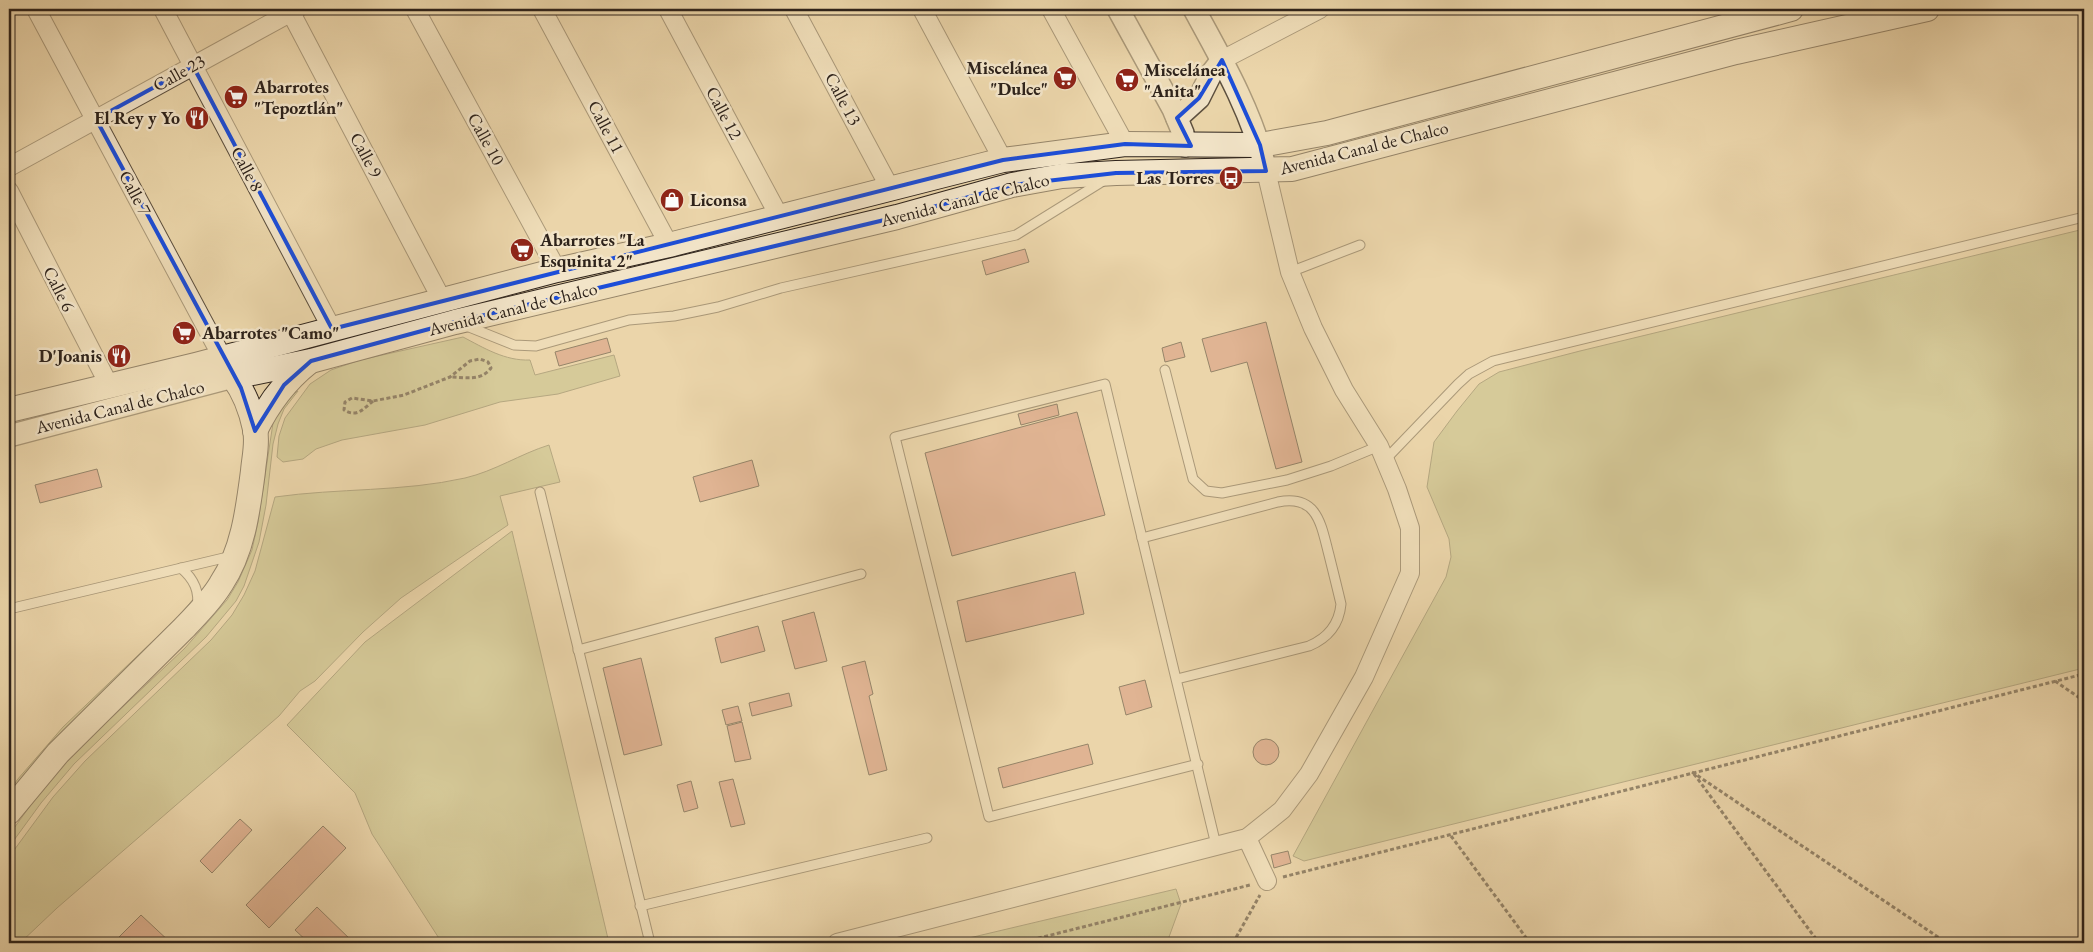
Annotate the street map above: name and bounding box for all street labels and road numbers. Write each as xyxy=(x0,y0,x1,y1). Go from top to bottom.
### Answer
street label: Calle 23 xyxy=(148,49,209,96)
street label: Calle 13 xyxy=(820,68,867,129)
street label: Calle 12 xyxy=(701,82,748,143)
street label: Calle 11 xyxy=(583,96,630,157)
street label: Calle 10 xyxy=(463,108,510,169)
street label: Avenida Canal de Chalco xyxy=(1276,115,1451,180)
street label: Calle 9 xyxy=(345,128,388,182)
street label: Calle 8 xyxy=(226,142,269,195)
street label: Calle 7 xyxy=(114,166,157,220)
street label: Avenida Canal de Chalco xyxy=(877,167,1052,232)
street label: Calle 6 xyxy=(38,262,81,316)
street label: Avenida Canal de Chalco xyxy=(425,276,600,341)
street label: Avenida Canal de Chalco xyxy=(32,374,207,439)

